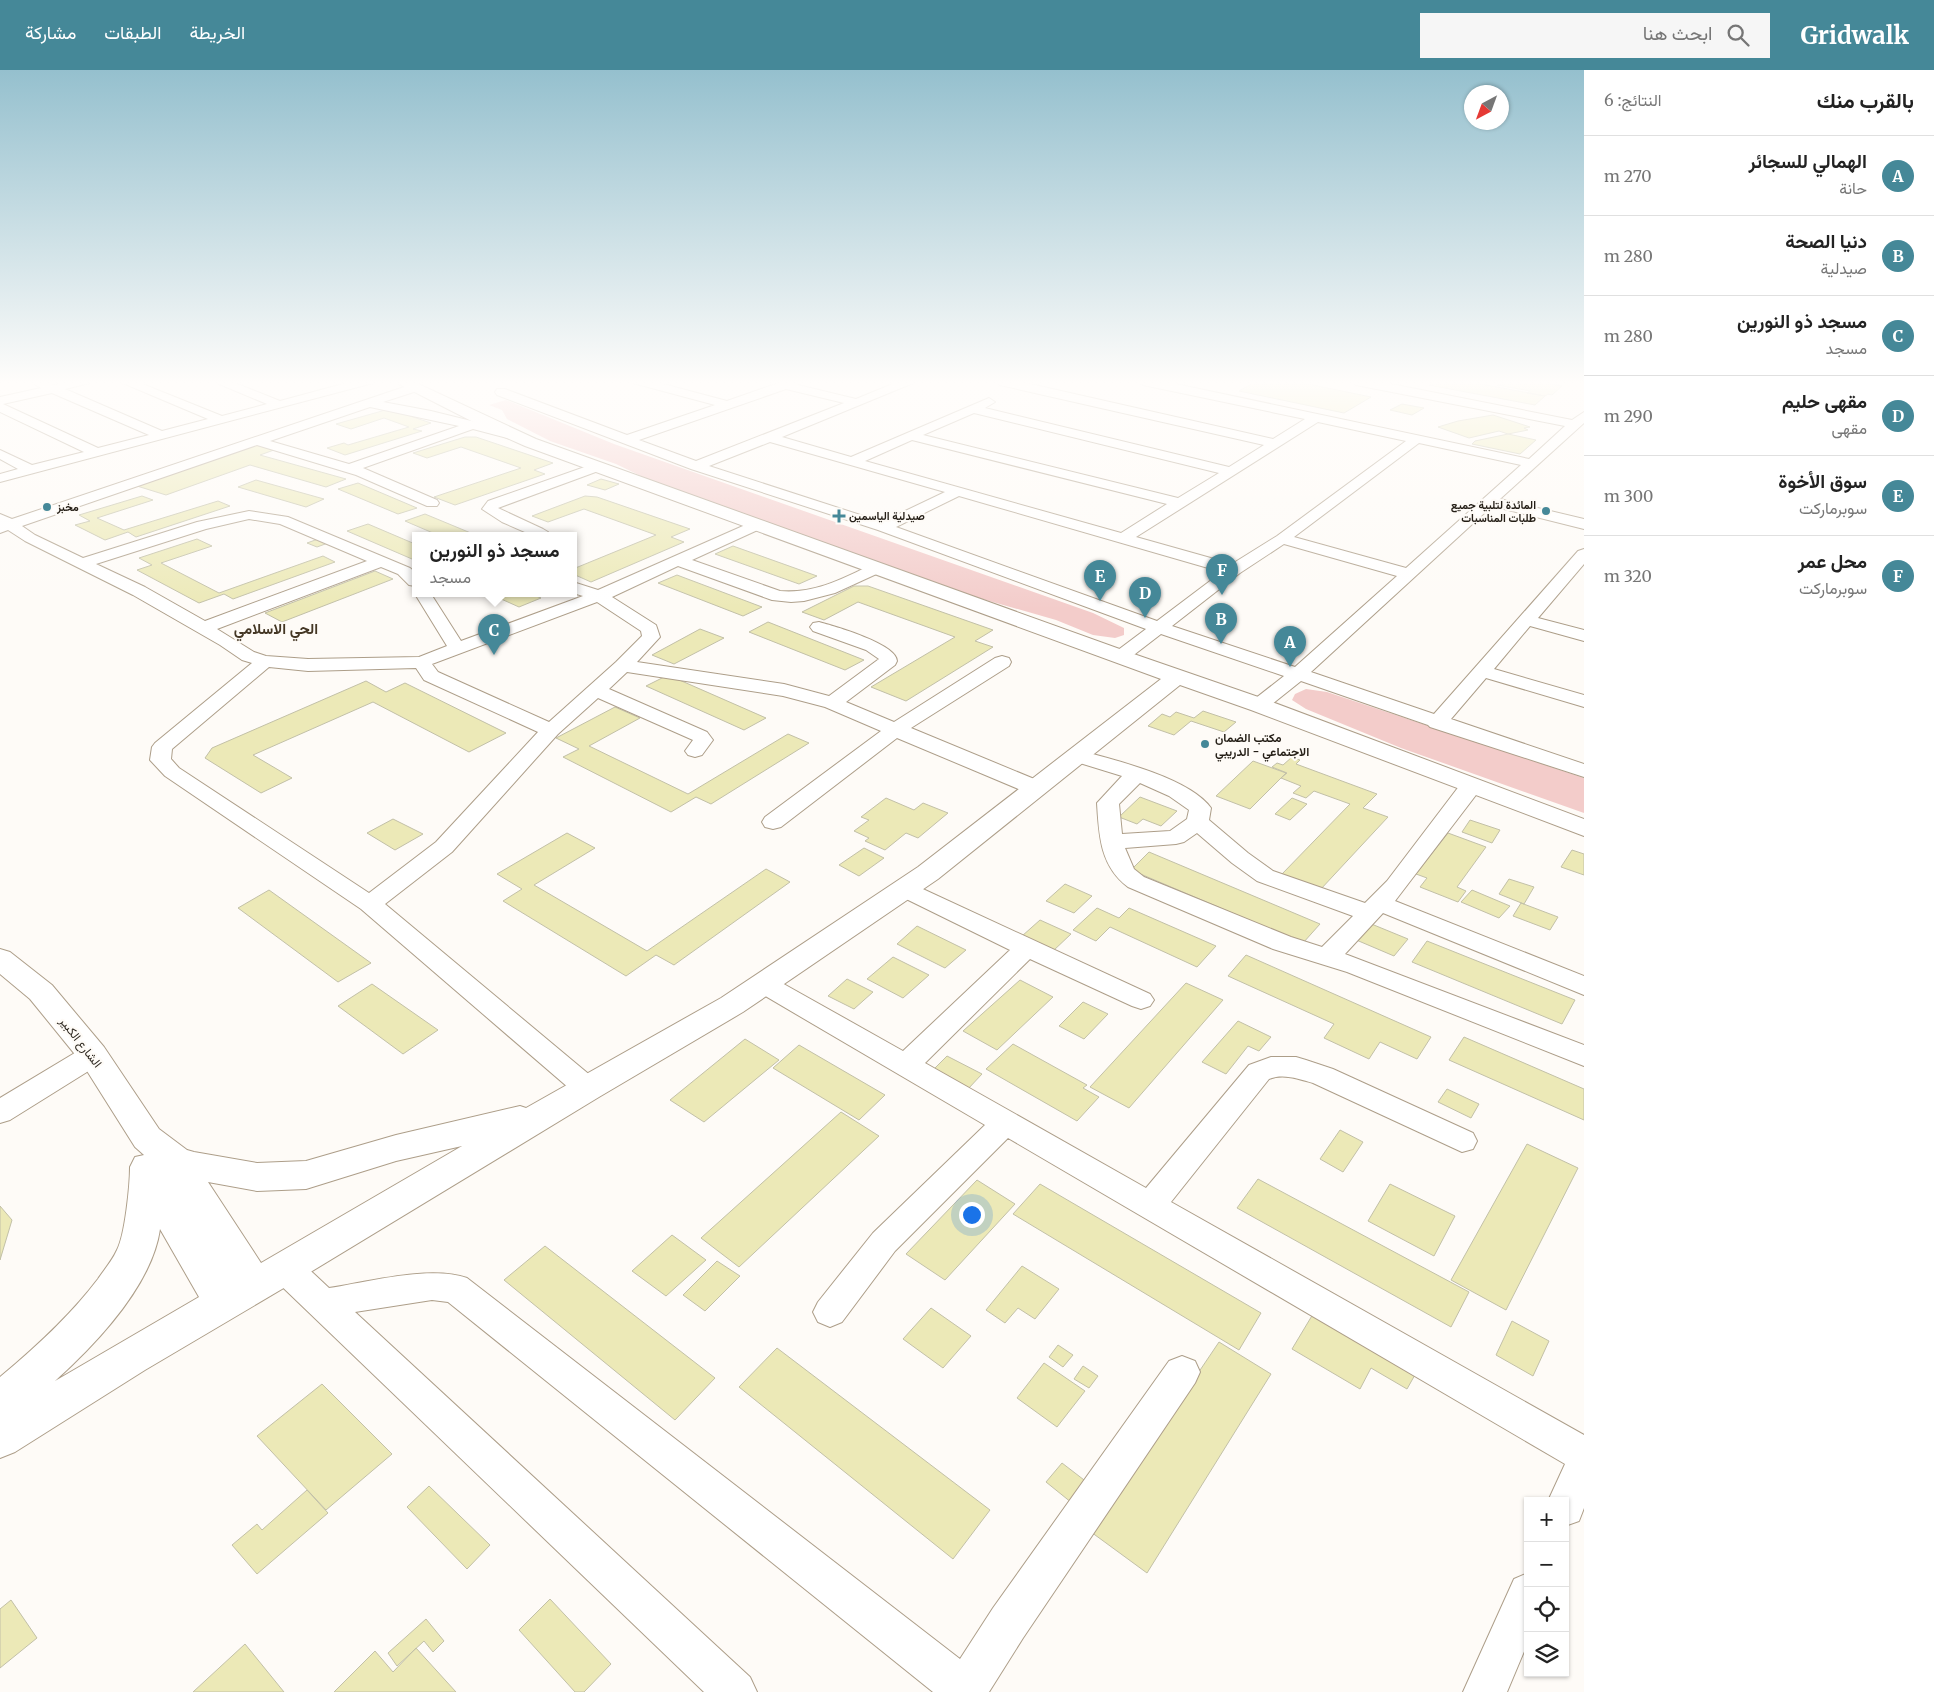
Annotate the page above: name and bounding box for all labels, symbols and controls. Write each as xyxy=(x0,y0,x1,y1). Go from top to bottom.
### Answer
search box xyxy=(1420,13,1770,58)
text: Gridwalk xyxy=(1800,20,1909,51)
text: مشاركة xyxy=(25,21,76,44)
text: الطبقات xyxy=(104,21,161,44)
text: الخريطة xyxy=(189,21,245,44)
text: ابحث هنا xyxy=(1643,21,1712,45)
icon: search xyxy=(1724,21,1752,49)
north arrow xyxy=(1464,85,1509,130)
text: بالقرب منك xyxy=(1817,87,1914,114)
text: النتائج: 6 xyxy=(1604,90,1662,110)
text: الهمالي للسجائر xyxy=(1749,149,1867,173)
text: 270 m xyxy=(1604,166,1652,186)
text: A xyxy=(1892,166,1904,186)
text: حانة xyxy=(1839,178,1867,198)
text: دنيا الصحة xyxy=(1785,229,1867,253)
text: 280 m xyxy=(1604,246,1653,266)
text: B xyxy=(1892,246,1904,266)
text: صيدلية xyxy=(1821,258,1867,278)
text: مسجد ذو النورين xyxy=(1737,309,1867,333)
text: 280 m xyxy=(1604,326,1653,346)
text: C xyxy=(1893,326,1903,346)
text: مسجد xyxy=(1826,338,1867,358)
text: مقهى حليم xyxy=(1782,389,1867,413)
text: 290 m xyxy=(1604,406,1653,426)
text: D xyxy=(1892,406,1904,426)
text: مقهى xyxy=(1832,418,1867,438)
text: سوق الأخوة xyxy=(1778,469,1867,493)
text: 300 m xyxy=(1604,486,1653,506)
text: E xyxy=(1893,486,1903,506)
place label: المائدة لتلبية جميع طلبات المناسبات xyxy=(1451,498,1536,525)
text: سوبرماركت xyxy=(1799,498,1867,518)
place label: مخبز xyxy=(56,500,79,514)
marker: مخبز xyxy=(41,501,53,513)
marker: المائدة لتلبية جميع طلبات المناسبات xyxy=(1540,505,1552,517)
place label: صيدلية الياسمين xyxy=(849,509,925,523)
marker: صيدلية الياسمين xyxy=(833,510,845,522)
popup xyxy=(412,532,577,597)
text: مسجد ذو النورين xyxy=(429,538,560,562)
text: محل عمر xyxy=(1798,549,1867,573)
pin: F xyxy=(1206,554,1238,595)
pin: E xyxy=(1084,560,1116,601)
text: 320 m xyxy=(1604,566,1652,586)
text: F xyxy=(1893,566,1903,586)
text: مسجد xyxy=(429,567,471,587)
pin: D xyxy=(1129,577,1161,618)
text: سوبرماركت xyxy=(1799,578,1867,598)
pin: B xyxy=(1205,603,1237,644)
pin: C xyxy=(478,614,510,655)
district label: الحي الاسلامي xyxy=(234,619,318,642)
pin: A xyxy=(1274,626,1306,667)
place label: مكتب الضمان الاجتماعي - الدريبي xyxy=(1215,730,1309,762)
marker: مكتب الضمان الاجتماعي - الدريبي xyxy=(1199,738,1211,750)
street label: الشارع الكبير xyxy=(54,1013,105,1071)
your location xyxy=(959,1202,985,1228)
map controls xyxy=(1524,1497,1569,1677)
button: + xyxy=(1524,1497,1569,1542)
button: − xyxy=(1524,1542,1569,1587)
button: locate xyxy=(1524,1587,1569,1632)
button: layers xyxy=(1524,1632,1569,1677)

